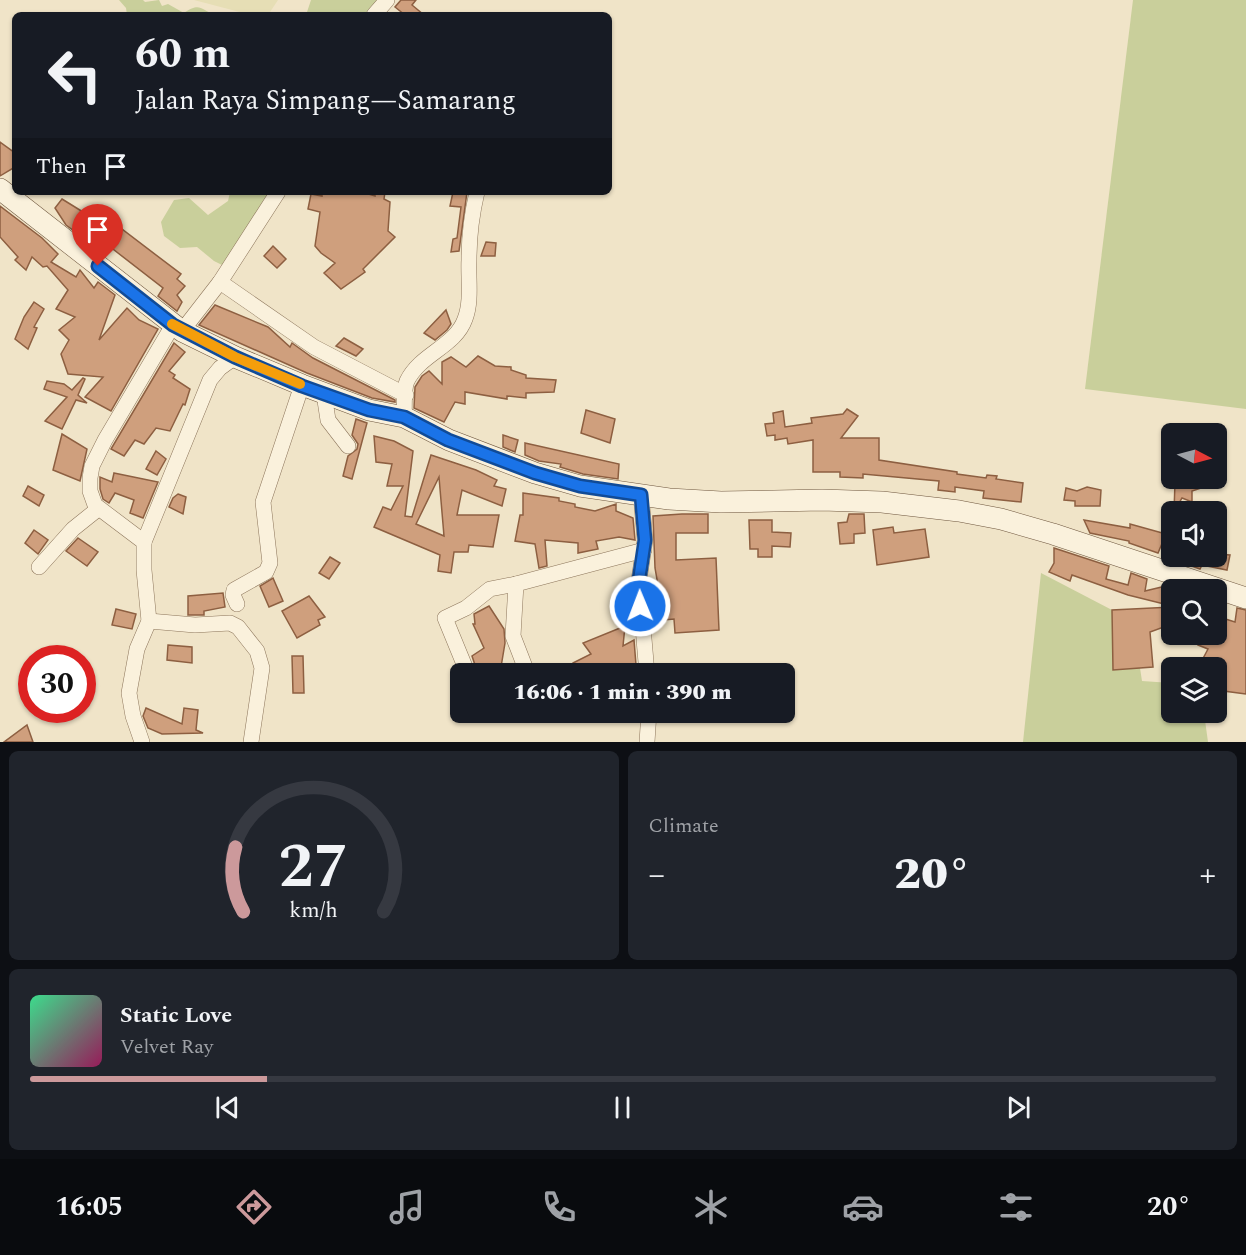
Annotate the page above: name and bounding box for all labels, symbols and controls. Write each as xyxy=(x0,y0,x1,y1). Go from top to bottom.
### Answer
text: 60 m xyxy=(135,23,230,86)
icon: left xyxy=(36,36,114,114)
text: Jalan Raya Simpang—Samarang xyxy=(135,80,516,122)
text: Then xyxy=(36,150,87,183)
icon: arrive xyxy=(99,150,132,183)
pin xyxy=(72,204,123,266)
icon: arrive xyxy=(81,213,114,246)
north arrow xyxy=(1161,423,1227,489)
map controls xyxy=(1161,423,1227,723)
button: sound xyxy=(1161,501,1227,567)
position arrow xyxy=(608,574,672,638)
button: search xyxy=(1161,579,1227,645)
speed limit sign: 30 xyxy=(18,645,96,723)
button: layers xyxy=(1161,657,1227,723)
text: 16:06 · 1 min · 390 m xyxy=(513,676,732,709)
text: Climate xyxy=(649,811,719,841)
text: 27 xyxy=(279,820,349,915)
text: 20° xyxy=(894,840,971,909)
text: − xyxy=(649,850,665,900)
text: + xyxy=(1199,850,1216,900)
text: km/h xyxy=(290,895,338,928)
text: Static Love xyxy=(120,999,232,1032)
text: Velvet Ray xyxy=(120,1032,213,1062)
icon: previous xyxy=(211,1091,244,1124)
icon: pause xyxy=(606,1091,639,1124)
icon: next xyxy=(1002,1091,1035,1124)
text: 16:05 xyxy=(55,1186,123,1228)
icon: directions xyxy=(233,1186,275,1228)
icon: music xyxy=(386,1186,428,1228)
icon: phone xyxy=(538,1186,580,1228)
icon: climate xyxy=(690,1186,732,1228)
icon: car xyxy=(842,1186,884,1228)
icon: filters xyxy=(995,1186,1037,1228)
text: 20° xyxy=(1147,1186,1191,1228)

